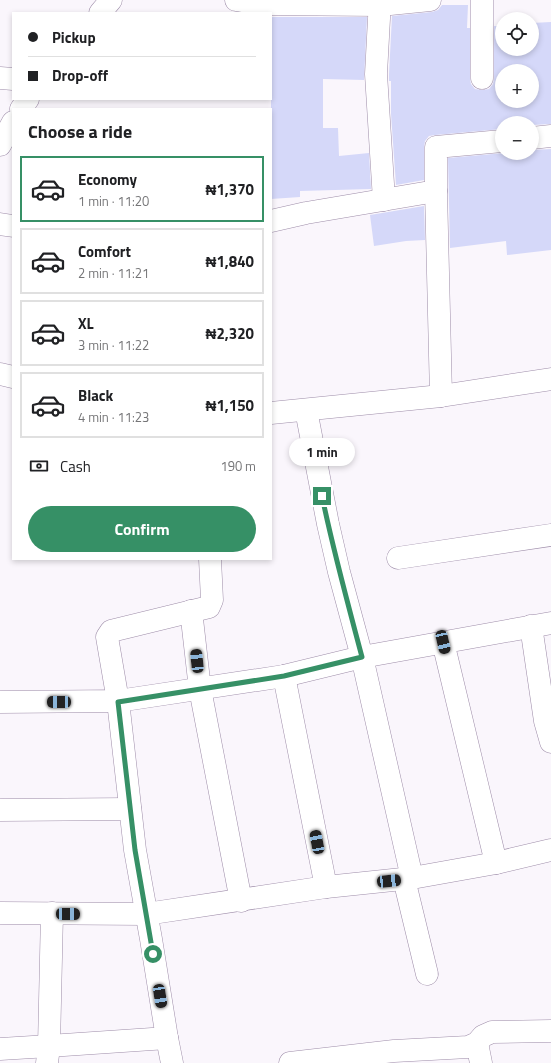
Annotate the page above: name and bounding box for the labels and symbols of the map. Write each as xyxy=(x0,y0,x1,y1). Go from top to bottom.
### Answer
callout: 1 min xyxy=(289,438,355,466)
route end xyxy=(313,487,331,505)
car xyxy=(434,629,452,655)
car xyxy=(190,648,204,674)
car xyxy=(47,696,71,708)
car xyxy=(309,829,325,855)
car xyxy=(376,874,402,888)
car xyxy=(56,908,80,920)
route start xyxy=(144,945,162,963)
car xyxy=(152,983,168,1009)

